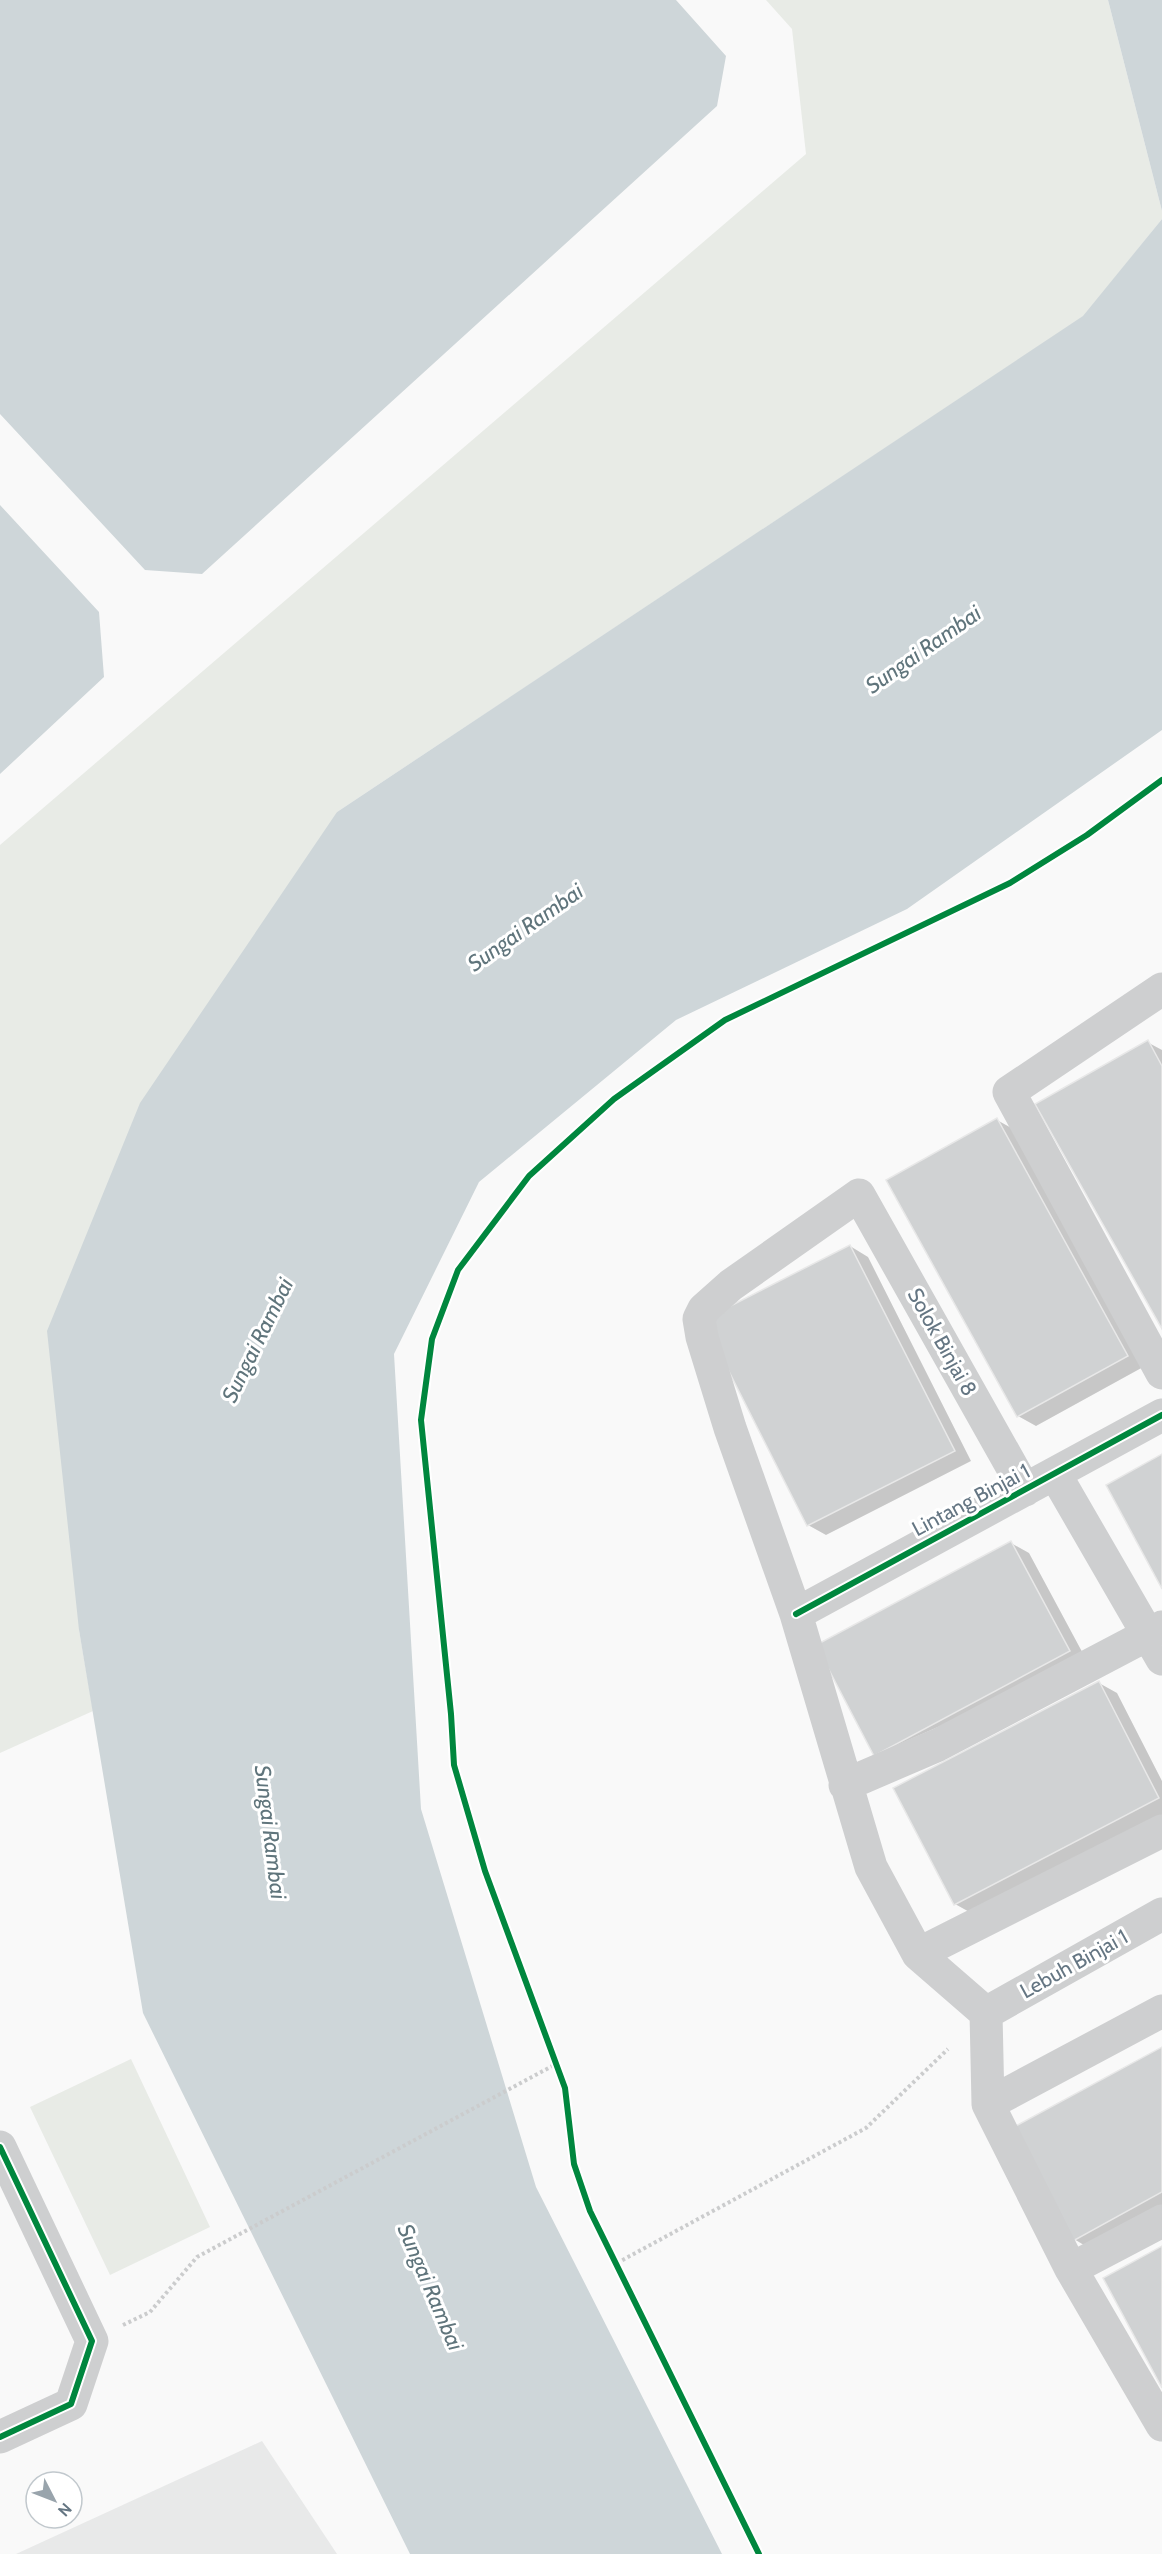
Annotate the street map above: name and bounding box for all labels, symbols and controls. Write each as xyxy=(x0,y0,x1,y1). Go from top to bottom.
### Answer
water label: Sungai Rambai xyxy=(860,600,987,699)
water label: Sungai Rambai xyxy=(462,878,589,977)
water label: Sungai Rambai xyxy=(216,1273,299,1407)
street label: Solok Binjai 8 xyxy=(902,1283,982,1401)
street label: Lintang Binjai 1 xyxy=(908,1458,1034,1542)
water label: Sungai Rambai xyxy=(249,1763,292,1901)
street label: Lebuh Binjai 1 xyxy=(1016,1924,1132,2004)
water label: Sungai Rambai xyxy=(392,2220,469,2355)
north arrow xyxy=(24,2470,84,2530)
text: N xyxy=(54,2499,76,2520)

